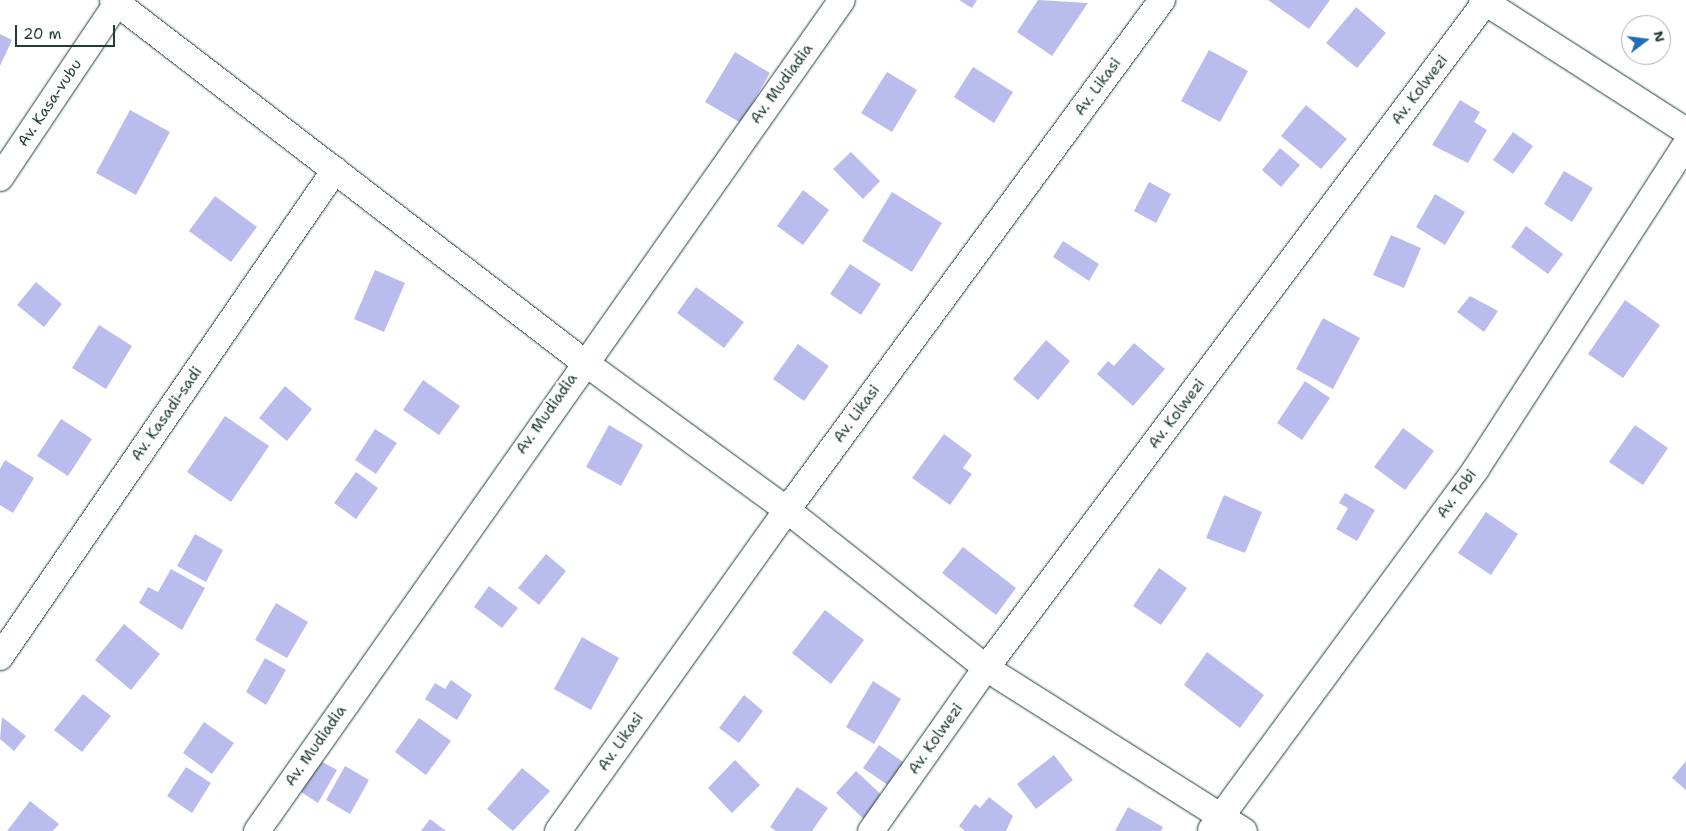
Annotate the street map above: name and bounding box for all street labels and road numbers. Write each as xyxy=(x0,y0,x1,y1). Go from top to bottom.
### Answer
street label: Av. Mudiadia xyxy=(747,40,817,128)
street label: Av. Kolwezi xyxy=(1388,52,1452,128)
street label: Av. Likasi xyxy=(1071,55,1125,119)
street label: Av. Kasa-vubu xyxy=(14,56,86,150)
street label: Av. Kasadi-sadi xyxy=(128,363,206,465)
street label: Av. Mudiadia xyxy=(512,370,582,458)
street label: Av. Kolwezi xyxy=(1145,376,1209,452)
street label: Av. Likasi xyxy=(830,382,884,446)
street label: Av. Tobi xyxy=(1433,466,1481,522)
street label: Av. Kolwezi xyxy=(905,700,967,778)
street label: Av. Mudiadia xyxy=(281,702,351,790)
street label: Av. Likasi xyxy=(594,709,648,775)

